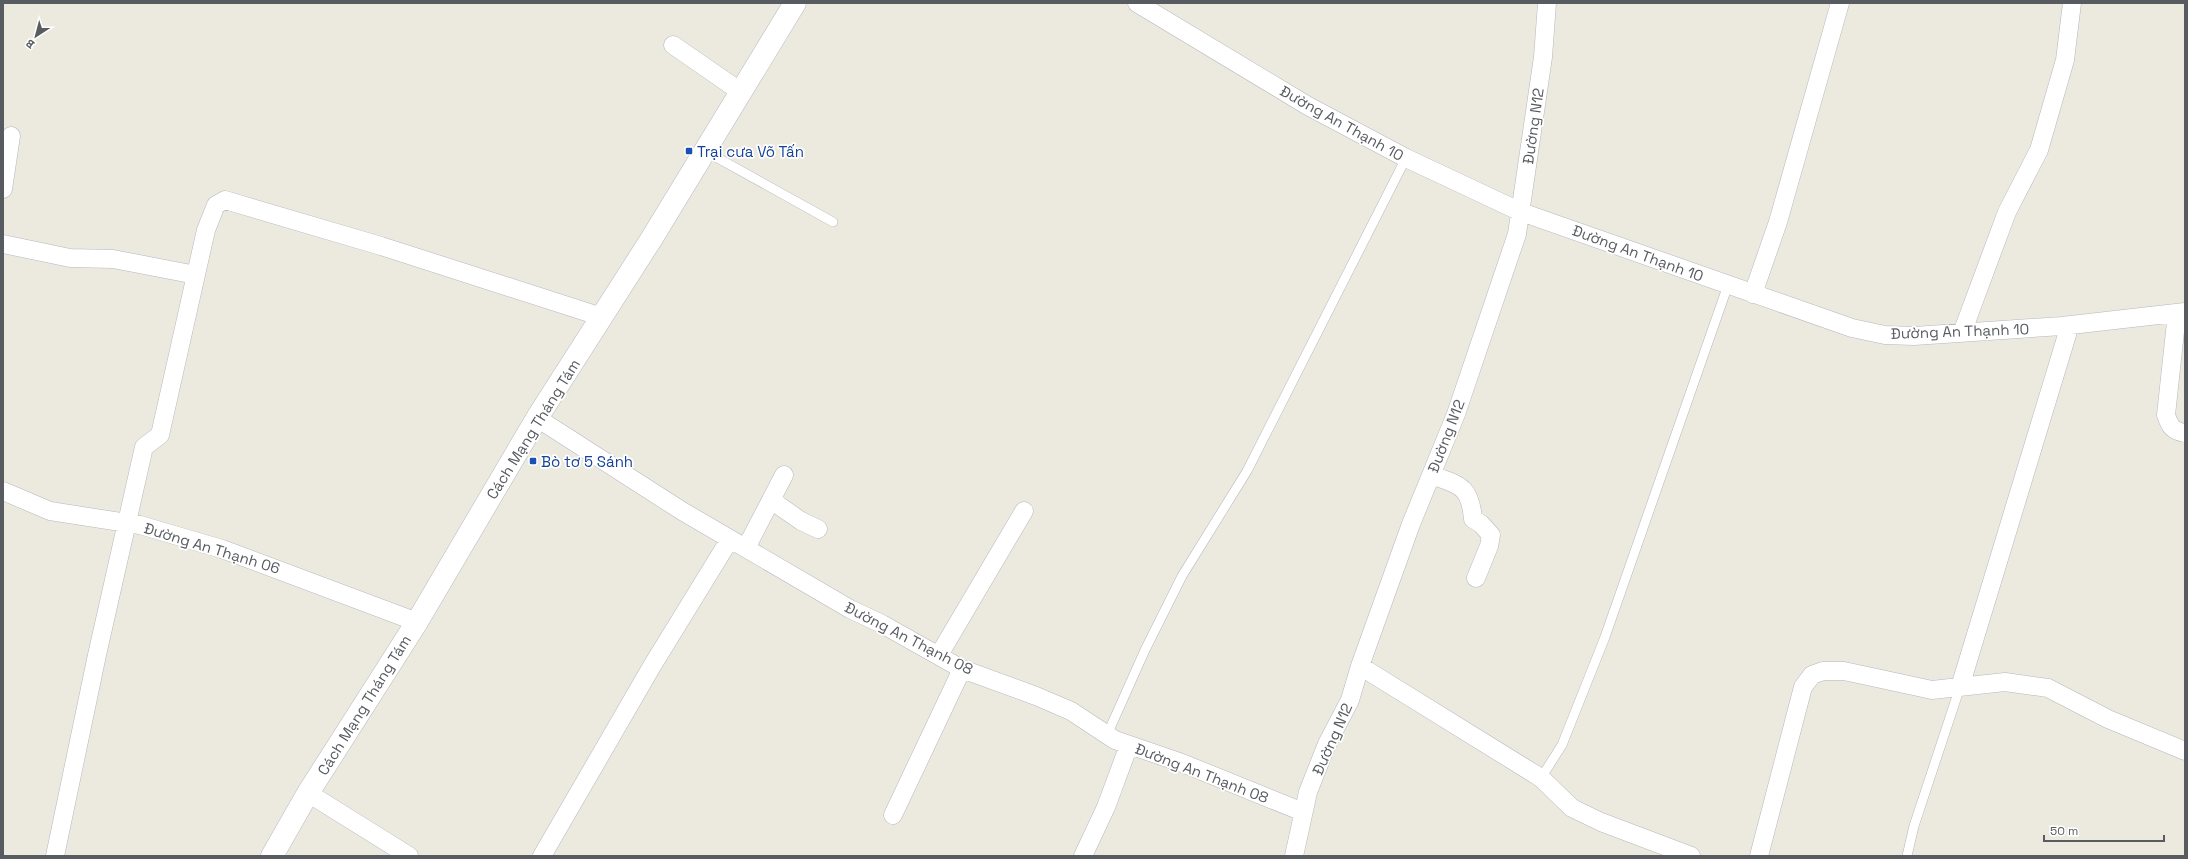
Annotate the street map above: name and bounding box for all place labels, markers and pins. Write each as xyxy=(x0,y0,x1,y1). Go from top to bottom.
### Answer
place label: Trại cưa Võ Tấn xyxy=(697,142,804,161)
marker: Trại cưa Võ Tấn xyxy=(684,146,694,156)
place label: Bò tơ 5 Sánh xyxy=(541,452,633,471)
marker: Bò tơ 5 Sánh xyxy=(528,456,538,466)

